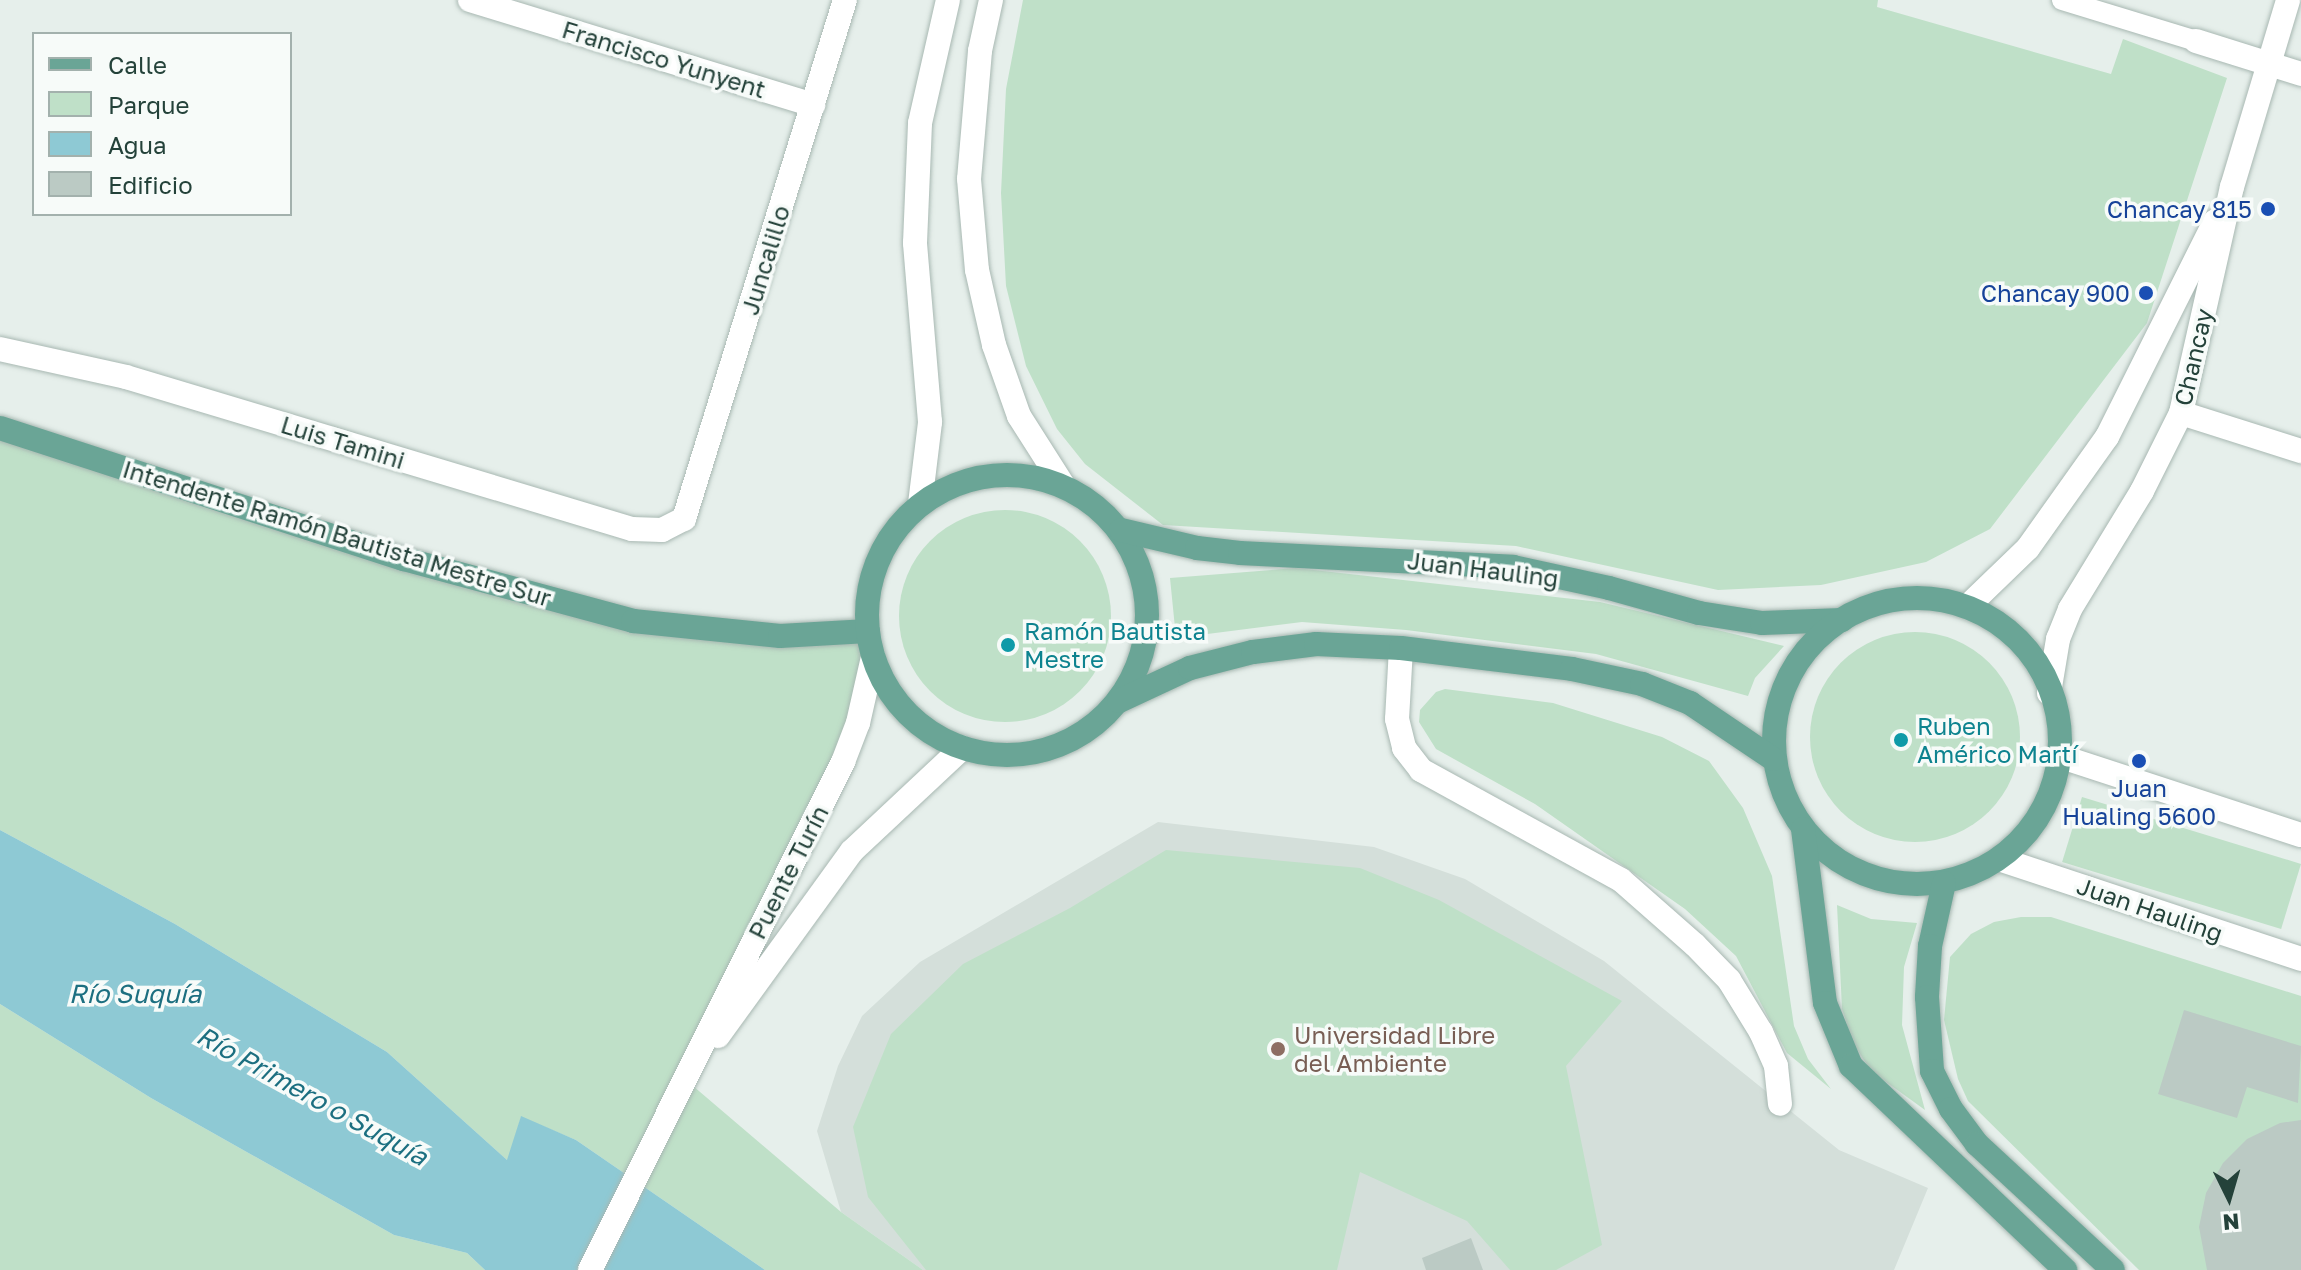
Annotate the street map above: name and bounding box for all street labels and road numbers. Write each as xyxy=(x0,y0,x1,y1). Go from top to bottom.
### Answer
street label: Francisco Yunyent xyxy=(559,14,769,104)
street label: Juncalillo xyxy=(735,202,795,318)
street label: Chancay xyxy=(2168,306,2218,408)
street label: Luis Tamini xyxy=(278,410,408,474)
street label: Intendente Ramón Bautista Mestre Sur xyxy=(119,454,555,612)
street label: Juan Hauling xyxy=(1406,545,1560,593)
street label: Puente Turín xyxy=(742,800,834,944)
street label: Juan Hauling xyxy=(2073,871,2227,947)

